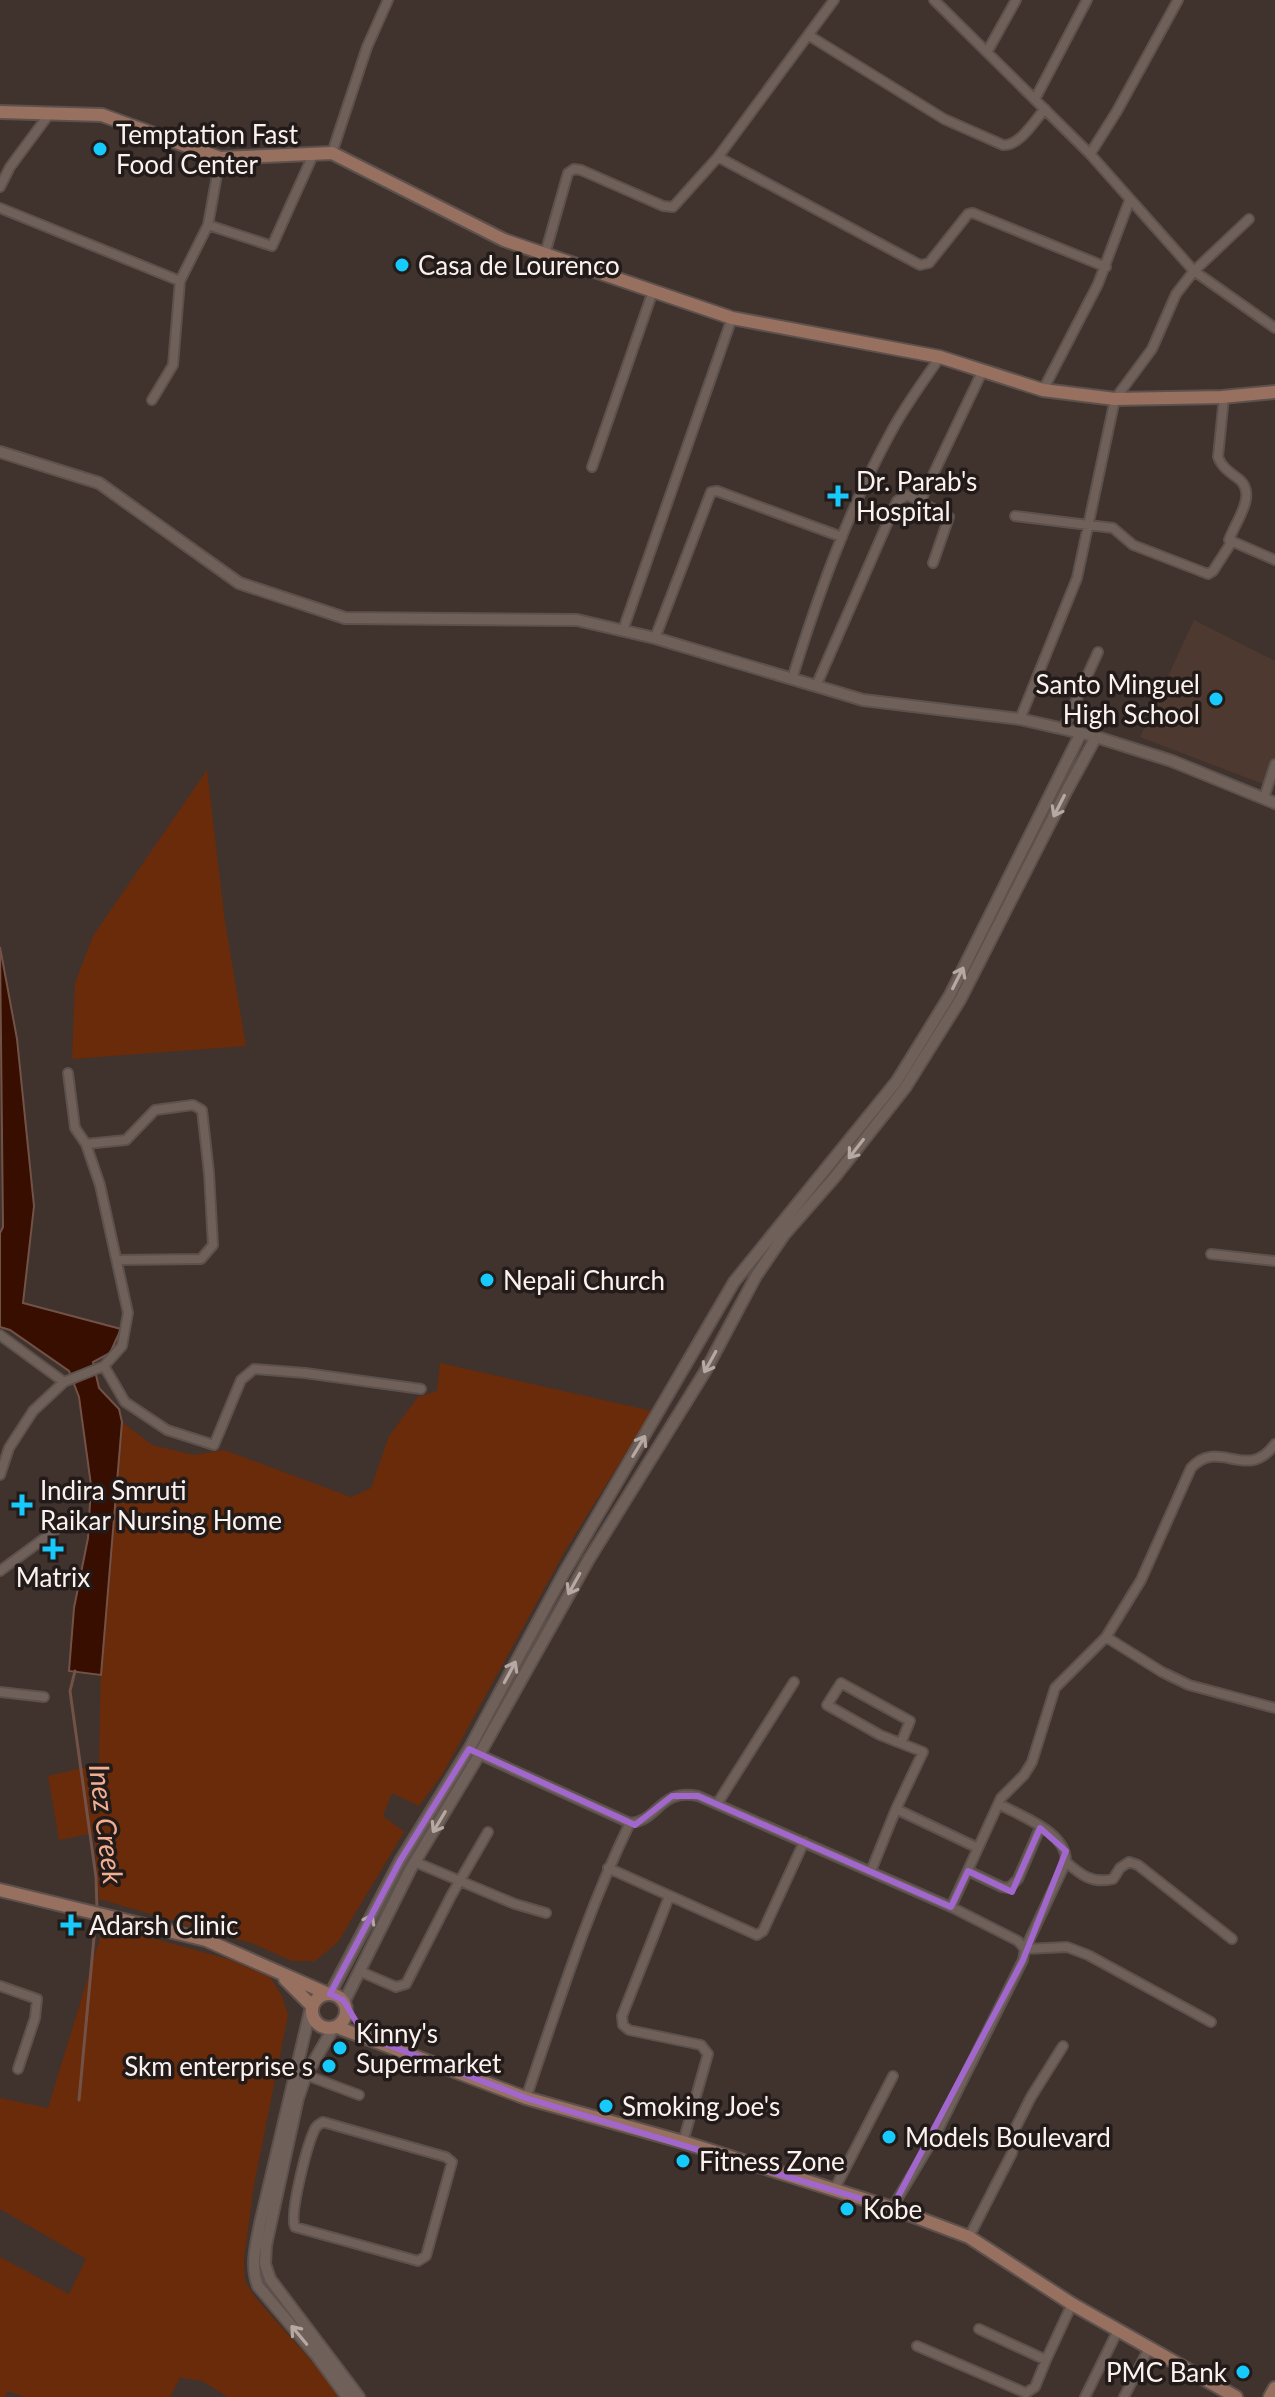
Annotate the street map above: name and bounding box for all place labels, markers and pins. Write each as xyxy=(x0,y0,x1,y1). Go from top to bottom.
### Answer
place label: Temptation Fast Food Center xyxy=(116,118,299,180)
marker: Temptation Fast Food Center xyxy=(91,140,109,158)
place label: Casa de Lourenco xyxy=(418,249,620,281)
marker: Casa de Lourenco xyxy=(393,256,411,274)
place label: Dr. Parab's Hospital xyxy=(856,465,977,527)
marker: Dr. Parab's Hospital xyxy=(827,485,849,507)
place label: Santo Minguel High School xyxy=(1036,668,1200,730)
marker: Santo Minguel High School xyxy=(1207,690,1225,708)
place label: Nepali Church xyxy=(503,1264,665,1296)
marker: Nepali Church xyxy=(478,1271,496,1289)
place label: Indira Smruti Raikar Nursing Home xyxy=(40,1474,282,1536)
marker: Indira Smruti Raikar Nursing Home xyxy=(11,1494,33,1516)
marker: Matrix xyxy=(44,1540,62,1558)
place label: Matrix xyxy=(16,1561,90,1593)
place label: Adarsh Clinic xyxy=(89,1909,239,1941)
marker: Adarsh Clinic xyxy=(60,1914,82,1936)
place label: Kinny's Supermarket xyxy=(356,2017,502,2079)
marker: Kinny's Supermarket xyxy=(331,2039,349,2057)
place label: Skm enterprise s xyxy=(124,2050,313,2082)
marker: Skm enterprise s xyxy=(320,2057,338,2075)
place label: Smoking Joe's xyxy=(622,2090,780,2122)
marker: Smoking Joe's xyxy=(597,2097,615,2115)
place label: Models Boulevard xyxy=(905,2121,1111,2153)
marker: Models Boulevard xyxy=(880,2128,898,2146)
place label: Fitness Zone xyxy=(699,2145,845,2177)
marker: Fitness Zone xyxy=(674,2152,692,2170)
place label: Kobe xyxy=(863,2193,922,2225)
marker: Kobe xyxy=(838,2200,856,2218)
place label: PMC Bank xyxy=(1106,2356,1228,2388)
marker: PMC Bank xyxy=(1234,2363,1252,2381)

